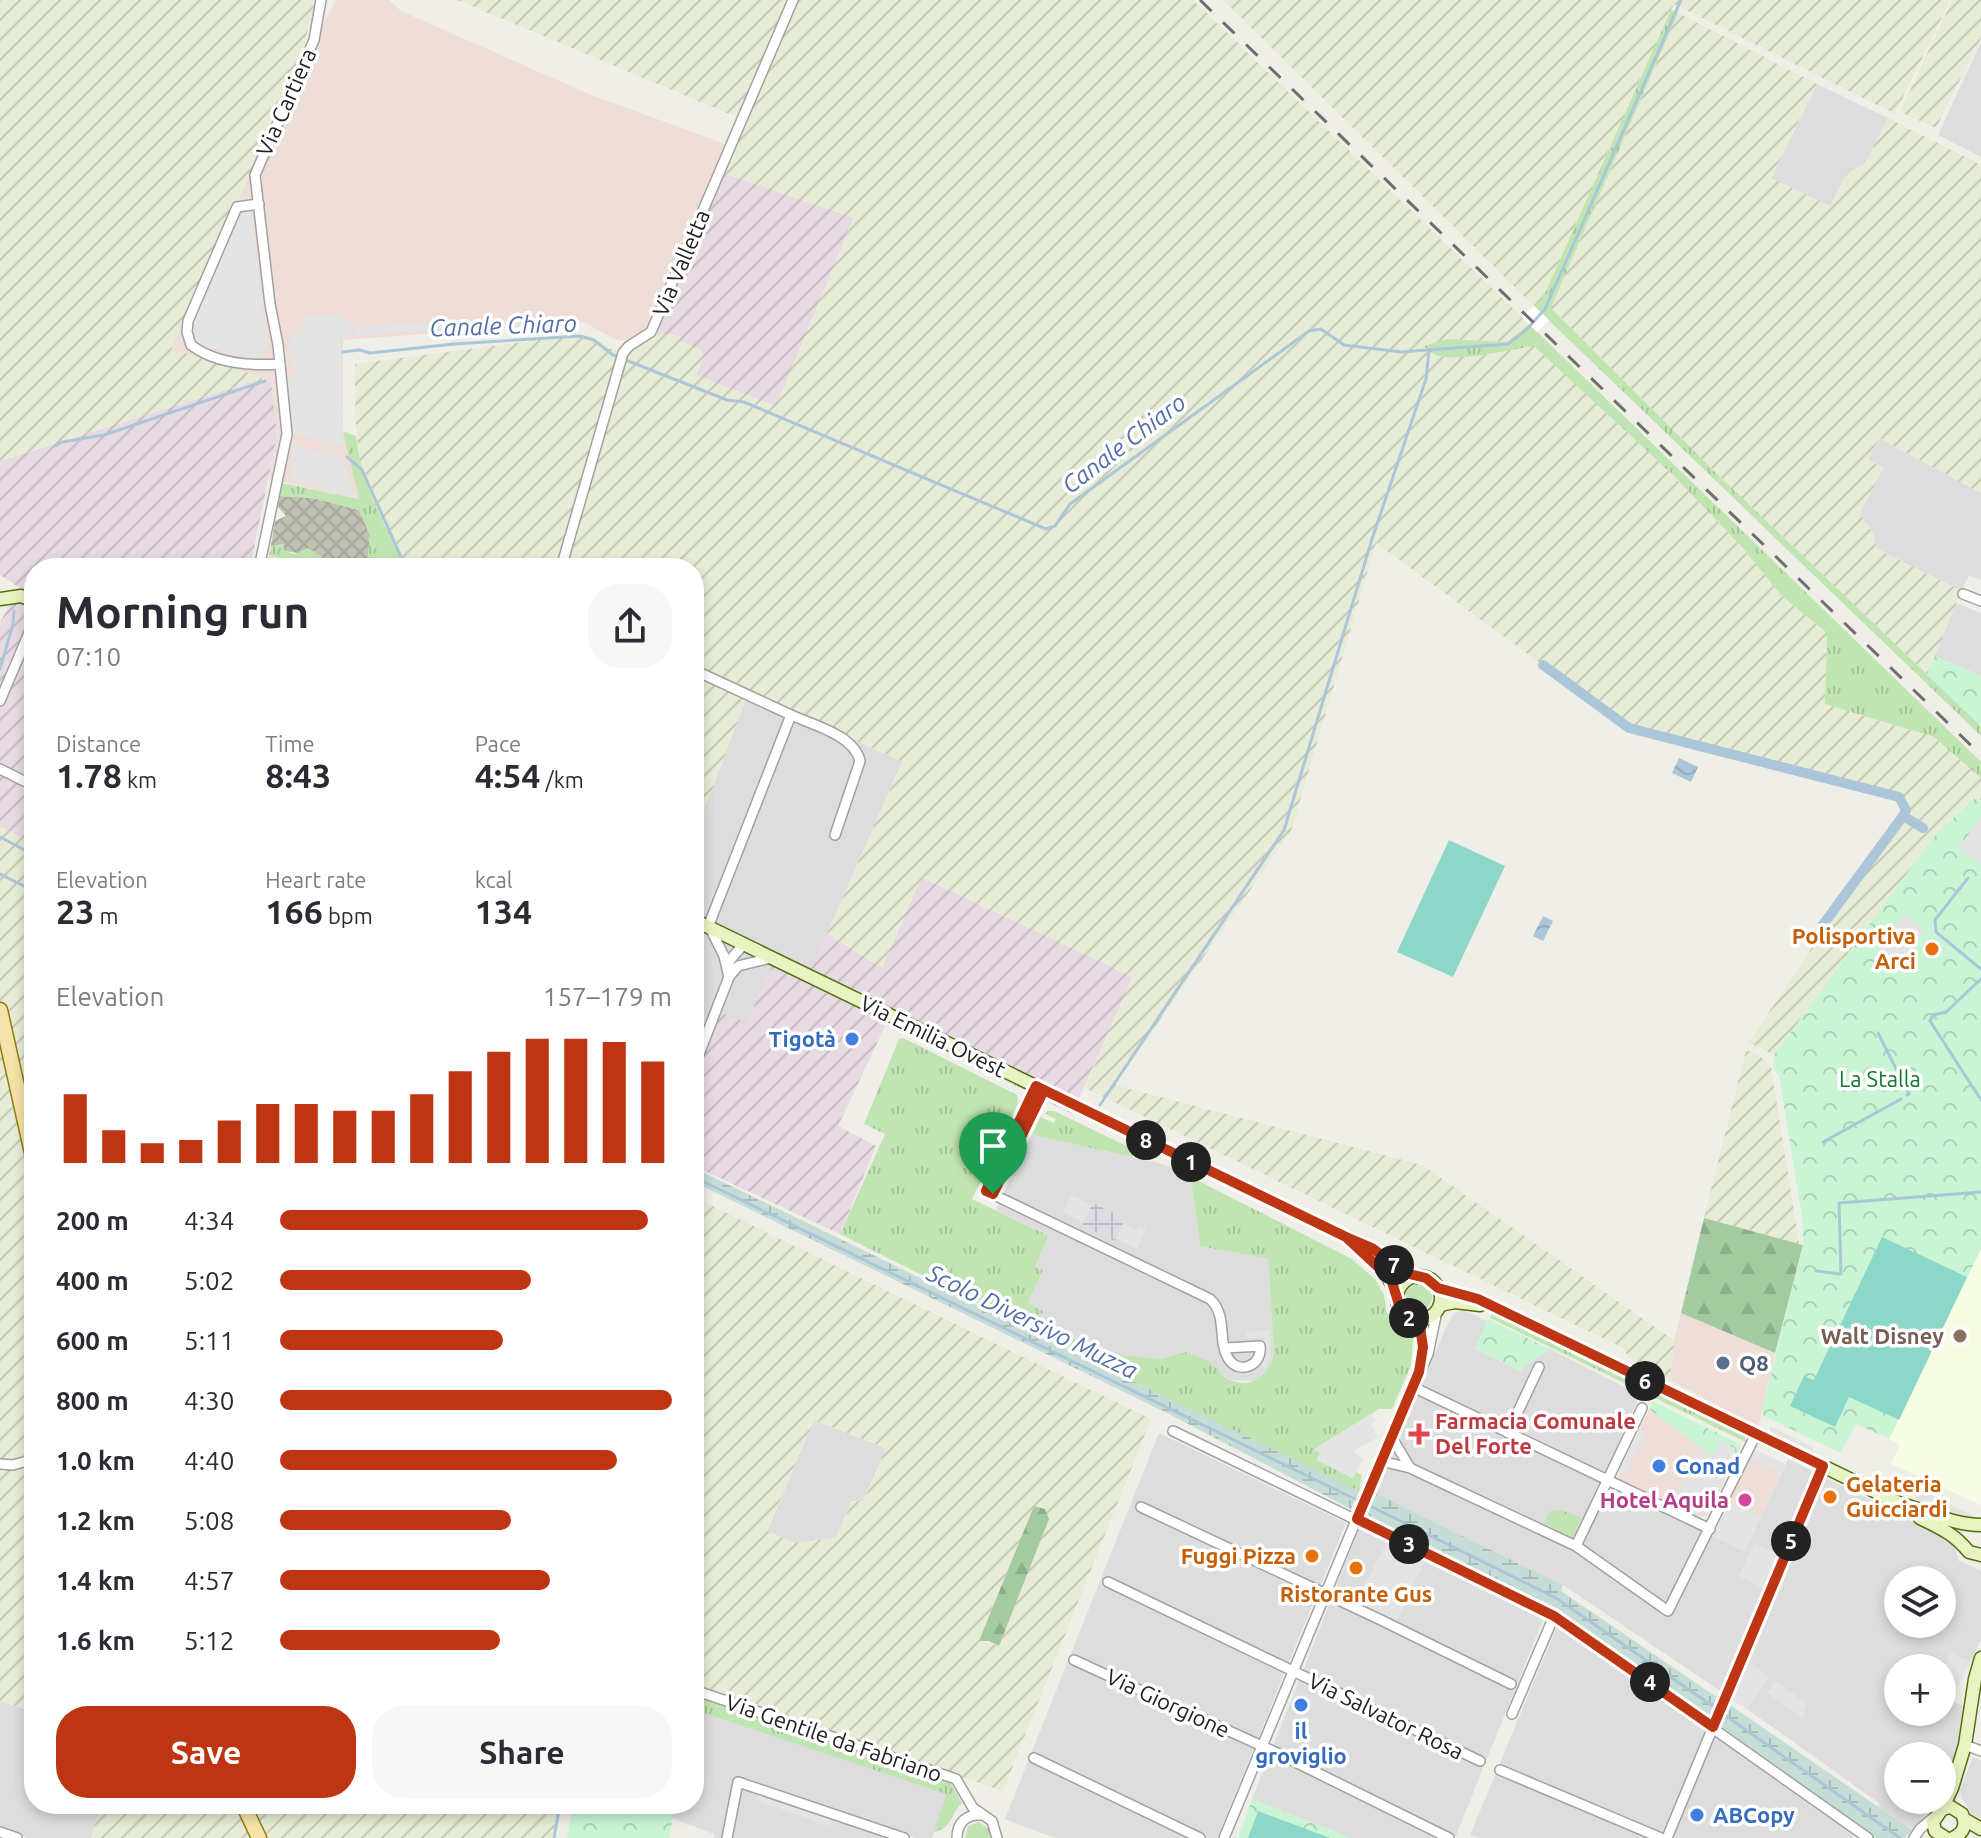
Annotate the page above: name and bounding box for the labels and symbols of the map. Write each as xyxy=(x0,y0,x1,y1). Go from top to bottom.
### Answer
street label: Via Cartiera xyxy=(251,44,320,160)
street label: Via Valletta xyxy=(647,206,714,320)
water label: Canale Chiaro xyxy=(429,309,577,342)
water label: Canale Chiaro xyxy=(1057,388,1191,499)
place label: Polisportiva Arci xyxy=(1792,923,1916,973)
marker: Polisportiva Arci xyxy=(1923,940,1941,958)
street label: Via Emilia Ovest xyxy=(856,990,1010,1082)
place label: Tigotà xyxy=(769,1026,836,1051)
marker: Tigotà xyxy=(843,1030,861,1048)
park label: La Stalla xyxy=(1839,1066,1921,1091)
pin xyxy=(959,1112,1027,1194)
pin: 8 xyxy=(1126,1120,1166,1160)
pin: 1 xyxy=(1171,1142,1211,1182)
pin: 7 xyxy=(1374,1245,1414,1285)
water label: Scolo Diversivo Muzza xyxy=(922,1258,1142,1384)
pin: 2 xyxy=(1389,1298,1429,1338)
place label: Walt Disney xyxy=(1821,1323,1944,1348)
marker: Walt Disney xyxy=(1951,1327,1969,1345)
place label: Q8 xyxy=(1739,1350,1769,1375)
marker: Q8 xyxy=(1714,1354,1732,1372)
pin: 6 xyxy=(1625,1361,1665,1401)
place label: Farmacia Comunale Del Forte xyxy=(1435,1408,1636,1458)
marker: Farmacia Comunale Del Forte xyxy=(1410,1425,1428,1443)
place label: Conad xyxy=(1675,1453,1740,1478)
marker: Conad xyxy=(1650,1457,1668,1475)
place label: Gelateria Guicciardi xyxy=(1846,1471,1948,1521)
place label: Hotel Aquila xyxy=(1600,1487,1729,1512)
marker: Gelateria Guicciardi xyxy=(1821,1488,1839,1506)
marker: Hotel Aquila xyxy=(1736,1491,1754,1509)
pin: 5 xyxy=(1771,1521,1811,1561)
pin: 3 xyxy=(1389,1524,1429,1564)
place label: Fuggi Pizza xyxy=(1181,1543,1296,1568)
marker: Fuggi Pizza xyxy=(1303,1547,1321,1565)
marker: Ristorante Gus xyxy=(1347,1559,1365,1577)
place label: Ristorante Gus xyxy=(1280,1581,1432,1606)
pin: 4 xyxy=(1630,1662,1670,1702)
street label: Via Giorgione xyxy=(1103,1663,1234,1742)
street label: Via Salvator Rosa xyxy=(1305,1667,1468,1764)
street label: Via Gentile da Fabriano xyxy=(723,1689,946,1786)
marker: il groviglio xyxy=(1292,1696,1310,1714)
place label: il groviglio xyxy=(1255,1718,1347,1768)
place label: ABCopy xyxy=(1713,1802,1795,1827)
marker: ABCopy xyxy=(1688,1806,1706,1824)

